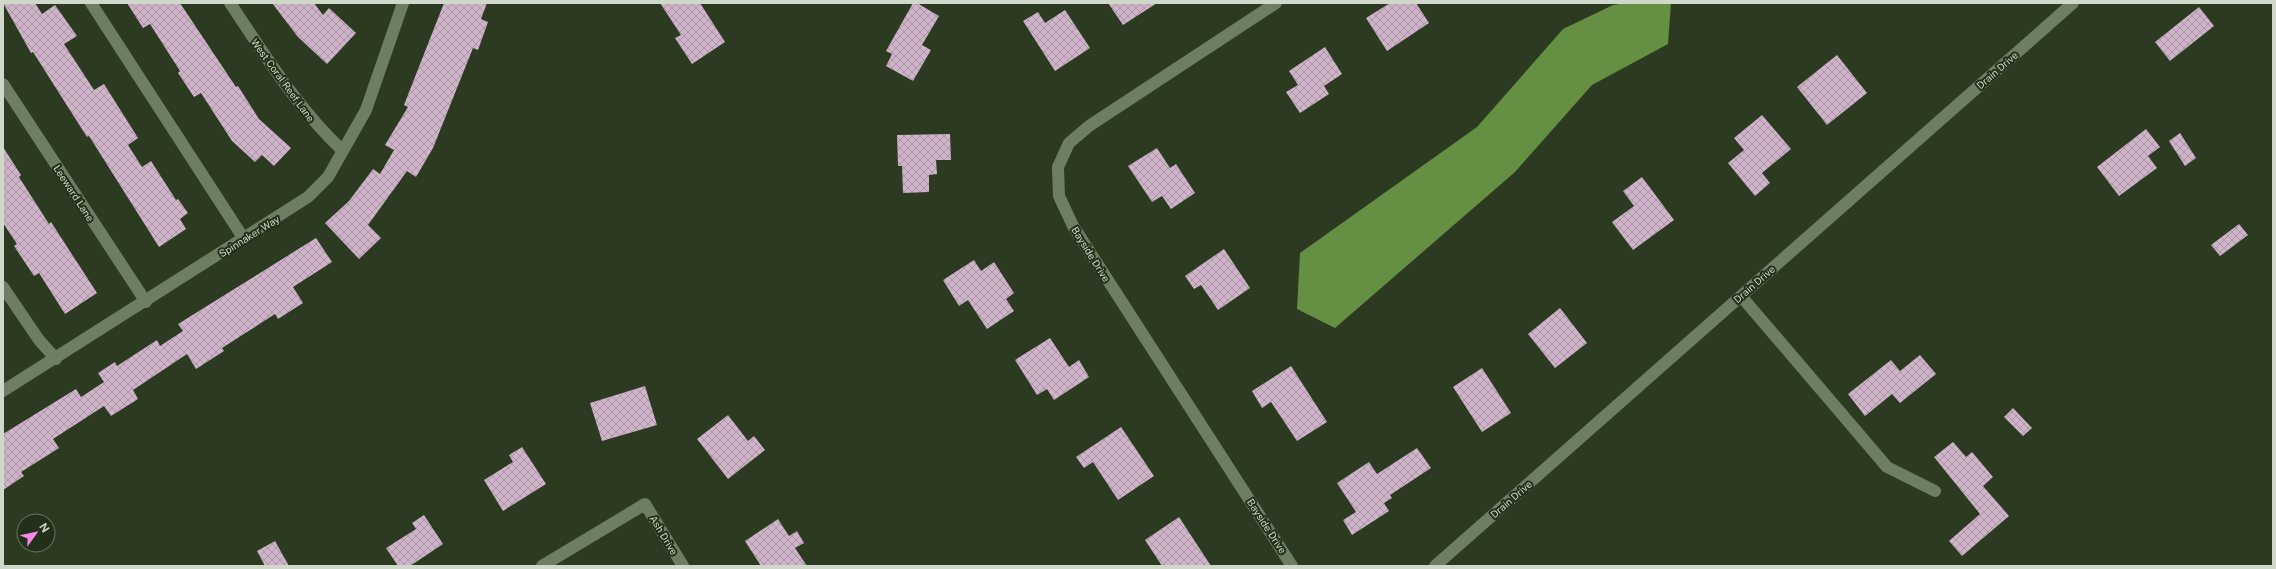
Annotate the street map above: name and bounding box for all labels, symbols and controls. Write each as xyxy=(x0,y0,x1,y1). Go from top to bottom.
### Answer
street label: West Coral Reef Lane xyxy=(249,36,317,124)
street label: Drain Drive xyxy=(1974,49,2020,91)
street label: Leeward Lane xyxy=(51,163,97,224)
street label: Spinnaker Way xyxy=(216,212,282,259)
street label: Bayside Drive xyxy=(1069,224,1113,284)
street label: Drain Drive xyxy=(1731,263,1777,305)
street label: Drain Drive xyxy=(1488,478,1534,520)
street label: Bayside Drive xyxy=(1245,496,1289,556)
north arrow xyxy=(16,513,56,553)
street label: Ash Drive xyxy=(647,513,681,557)
text: N xyxy=(37,521,52,534)

